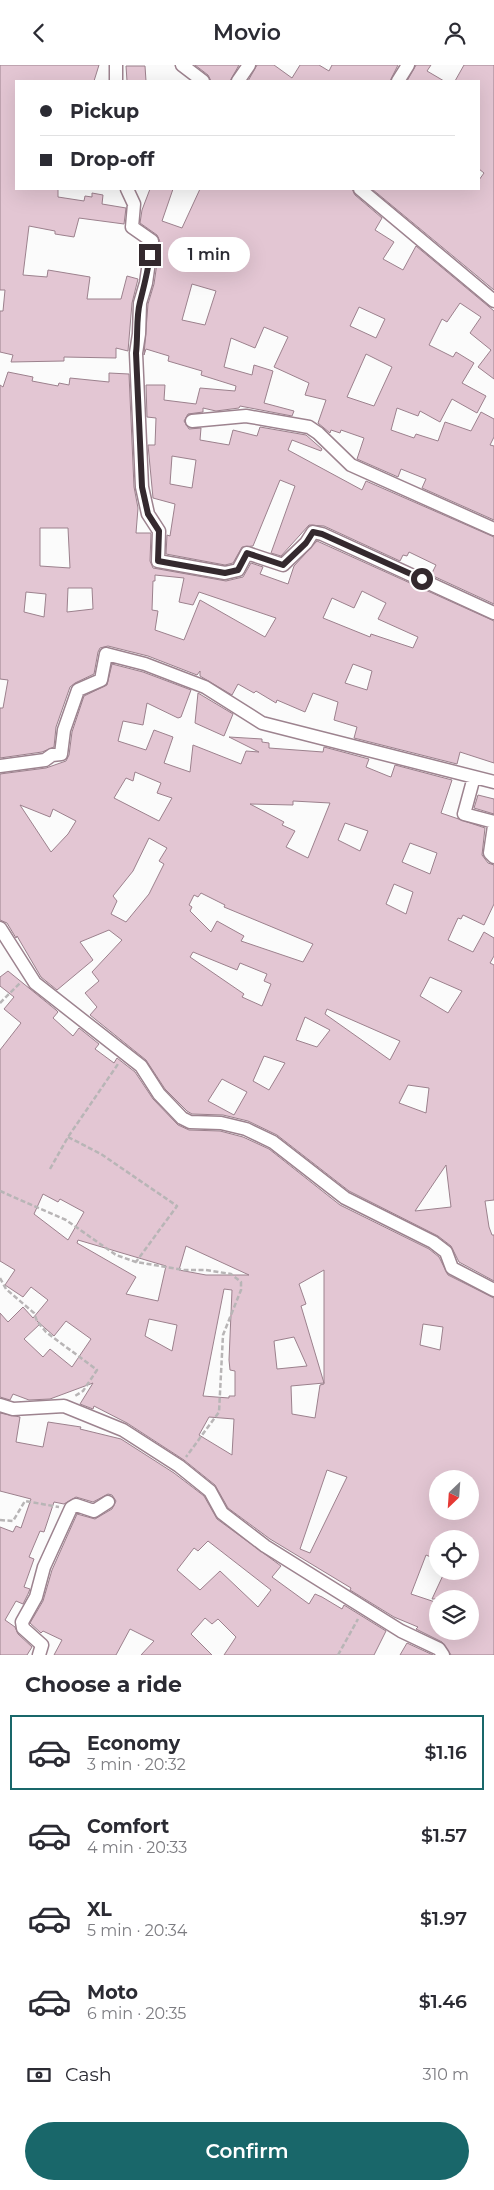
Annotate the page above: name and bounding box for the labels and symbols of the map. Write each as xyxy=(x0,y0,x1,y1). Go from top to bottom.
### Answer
callout: 1 min xyxy=(168,237,250,273)
route end xyxy=(139,244,161,266)
route start xyxy=(411,568,433,590)
north arrow xyxy=(429,1470,479,1520)

